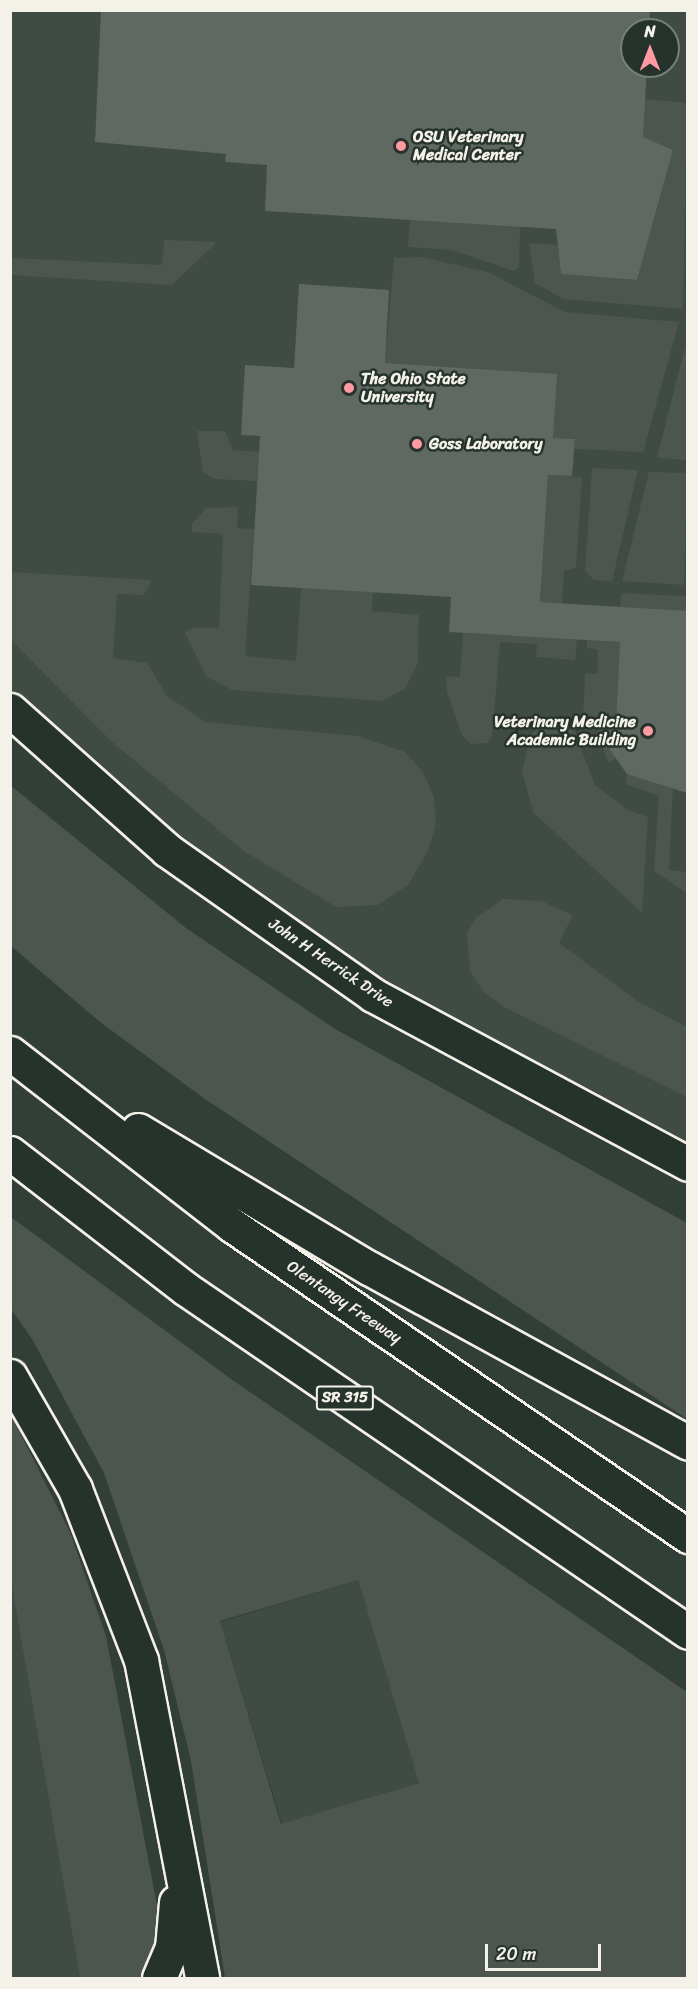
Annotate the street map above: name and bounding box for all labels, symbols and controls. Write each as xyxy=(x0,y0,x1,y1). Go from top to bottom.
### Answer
text: N xyxy=(644,17,656,46)
north arrow xyxy=(620,18,680,78)
place label: OSU Veterinary Medical Center xyxy=(413,127,522,165)
marker: OSU Veterinary Medical Center xyxy=(394,139,408,153)
place label: The Ohio State University xyxy=(361,369,466,407)
marker: The Ohio State University xyxy=(342,381,356,395)
place label: Goss Laboratory xyxy=(429,434,542,454)
marker: Goss Laboratory xyxy=(410,437,424,451)
place label: Veterinary Medicine Academic Building xyxy=(494,712,636,750)
marker: Veterinary Medicine Academic Building xyxy=(641,724,655,738)
street label: John H Herrick Drive xyxy=(265,914,397,1012)
street label: Olentangy Freeway xyxy=(283,1256,405,1348)
road number: SR 315 xyxy=(315,1386,375,1410)
scale bar xyxy=(488,1932,604,1970)
text: 20 m xyxy=(496,1938,536,1970)

